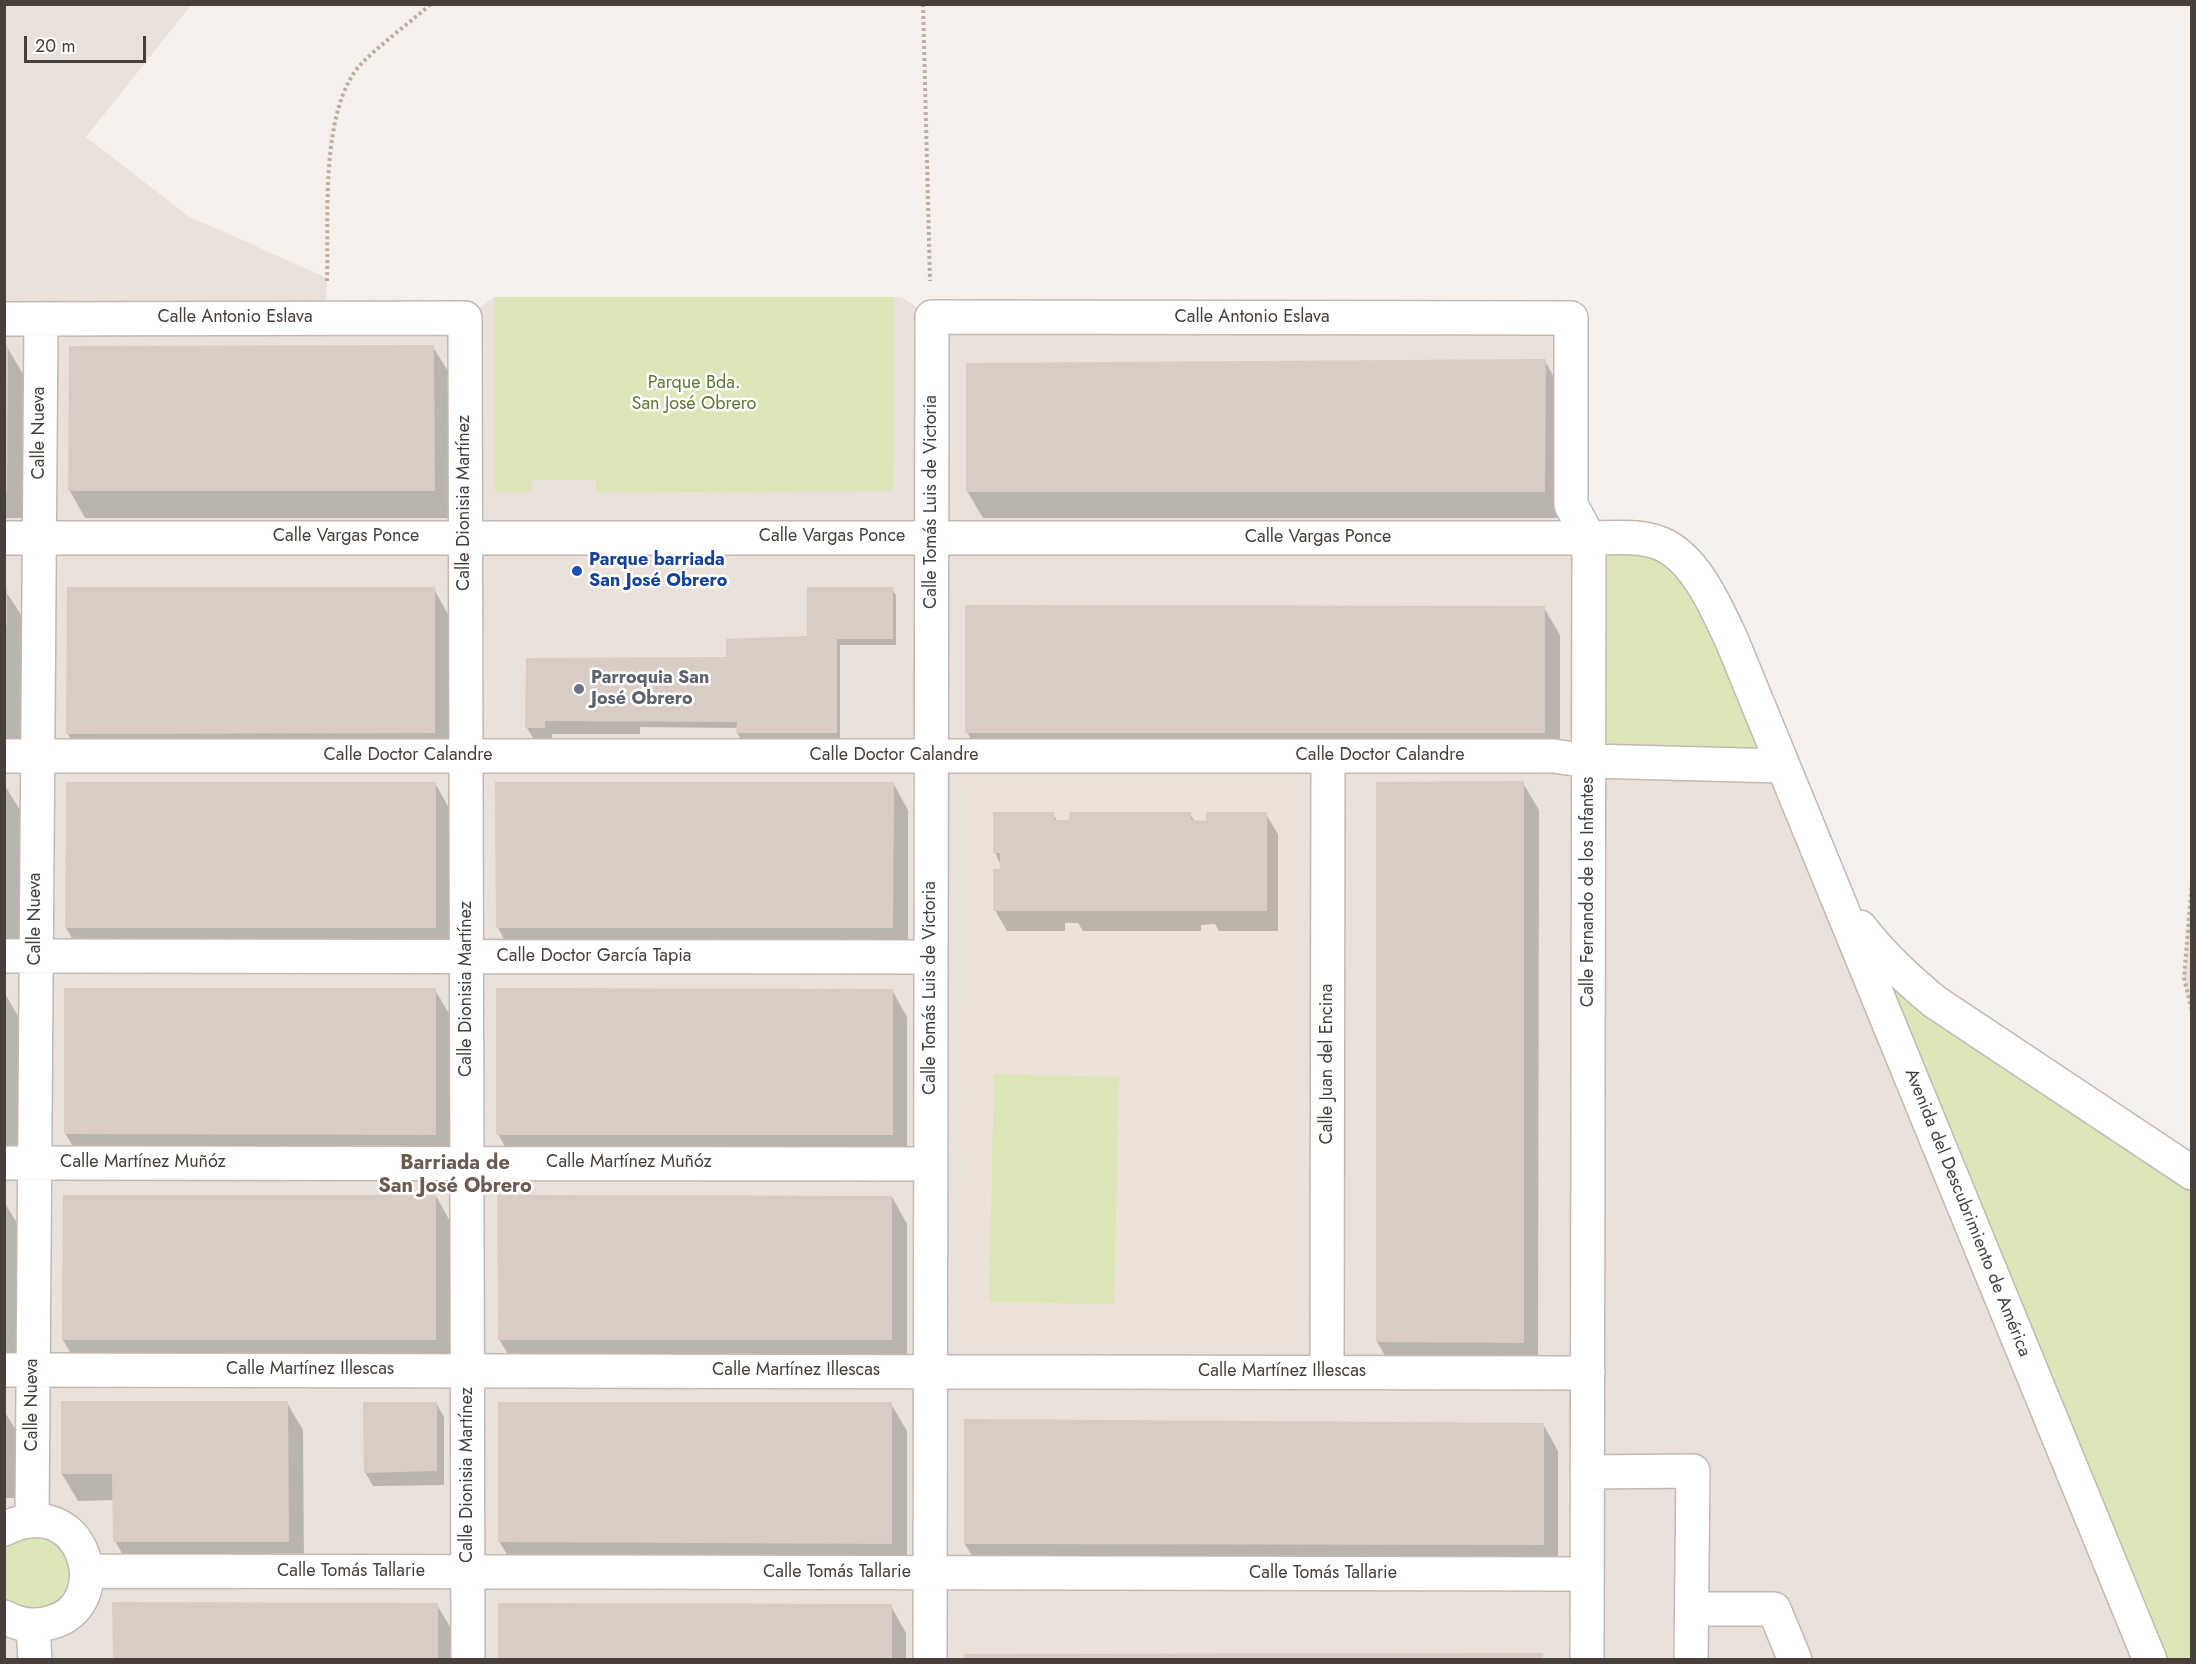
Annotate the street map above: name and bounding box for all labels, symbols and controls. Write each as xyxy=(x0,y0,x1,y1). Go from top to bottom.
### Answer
scale bar xyxy=(27,24,148,62)
text: 20 m xyxy=(35,33,75,59)
street label: Calle Antonio Eslava xyxy=(157,307,313,329)
street label: Calle Antonio Eslava xyxy=(1174,307,1330,329)
park label: Parque Bda. San José Obrero xyxy=(632,373,756,416)
street label: Calle Nueva xyxy=(29,387,51,479)
street label: Calle Tomás Luis de Victoria xyxy=(921,395,943,609)
street label: Calle Dionisia Martínez xyxy=(454,415,476,591)
street label: Calle Vargas Ponce xyxy=(273,526,419,548)
street label: Calle Vargas Ponce xyxy=(759,526,905,548)
street label: Calle Vargas Ponce xyxy=(1245,527,1391,549)
place label: Parque barriada San José Obrero xyxy=(589,550,727,592)
marker: Parque barriada San José Obrero xyxy=(570,564,584,578)
place label: Parroquia San José Obrero xyxy=(591,668,709,710)
marker: Parroquia San José Obrero xyxy=(572,682,586,696)
street label: Calle Doctor Calandre xyxy=(323,745,493,767)
street label: Calle Doctor Calandre xyxy=(809,745,979,767)
street label: Calle Doctor Calandre xyxy=(1295,745,1465,767)
street label: Calle Fernando de los Infantes xyxy=(1578,777,1600,1007)
street label: Calle Nueva xyxy=(25,873,47,965)
street label: Calle Tomás Luis de Victoria xyxy=(920,881,942,1095)
street label: Calle Dionisia Martínez xyxy=(456,901,478,1077)
street label: Calle Doctor García Tapia xyxy=(496,946,692,968)
street label: Calle Juan del Encina xyxy=(1317,983,1339,1145)
street label: Avenida del Descubrimiento de América xyxy=(1899,1066,2035,1360)
street label: Calle Martínez Muñóz xyxy=(60,1152,226,1174)
district label: Barriada de San José Obrero xyxy=(378,1152,532,1199)
street label: Calle Martínez Muñóz xyxy=(546,1152,712,1174)
street label: Calle Nueva xyxy=(22,1359,44,1451)
street label: Calle Martínez Illescas xyxy=(226,1359,394,1381)
street label: Calle Martínez Illescas xyxy=(712,1360,880,1382)
street label: Calle Martínez Illescas xyxy=(1198,1361,1366,1383)
street label: Calle Dionisia Martínez xyxy=(457,1387,479,1563)
street label: Calle Tomás Tallarie xyxy=(277,1561,425,1583)
street label: Calle Tomás Tallarie xyxy=(763,1562,911,1584)
street label: Calle Tomás Tallarie xyxy=(1249,1563,1397,1585)

